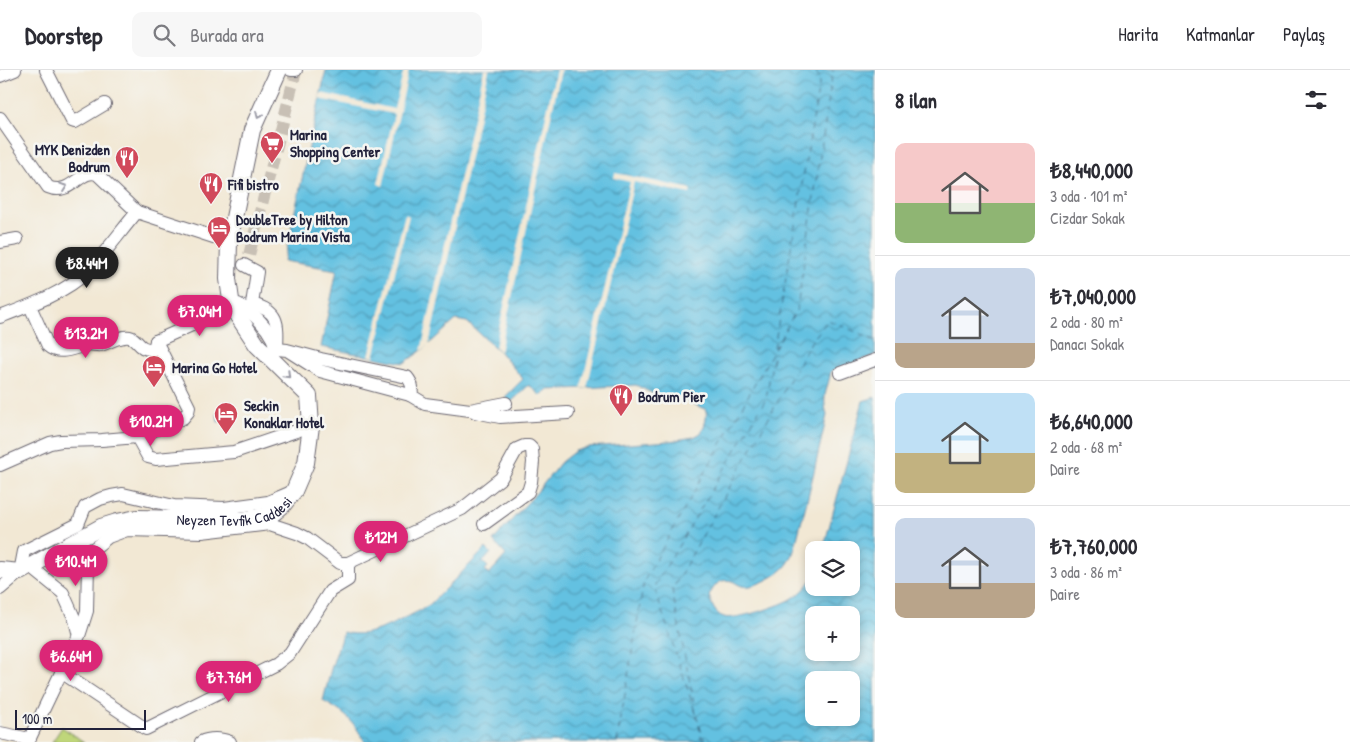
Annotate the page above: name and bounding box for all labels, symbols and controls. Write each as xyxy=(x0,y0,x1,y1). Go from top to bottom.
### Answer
search box xyxy=(132,12,482,57)
text: Doorstep xyxy=(25,19,102,51)
icon: search xyxy=(150,21,178,49)
text: Burada ara xyxy=(190,22,264,48)
text: Harita xyxy=(1118,22,1158,47)
text: Katmanlar xyxy=(1186,22,1255,47)
text: Paylaş xyxy=(1283,22,1325,47)
text: 8 ilan xyxy=(895,86,937,115)
icon: filters xyxy=(1302,86,1330,114)
one-way arrow xyxy=(254,110,265,119)
place label: Marina Shopping Center xyxy=(290,124,380,163)
supermarket icon: Marina Shopping Center xyxy=(259,130,285,164)
place label: MYK Denizden Bodrum xyxy=(35,139,110,177)
restaurant icon: MYK Denizden Bodrum xyxy=(114,145,140,179)
text: ₺8,440,000 xyxy=(1050,156,1133,185)
icon: home xyxy=(935,163,995,223)
restaurant icon: Fifi bistro xyxy=(198,171,224,205)
place label: Fifi bistro xyxy=(227,174,279,195)
one-way arrow xyxy=(60,183,68,193)
text: 3 oda · 101 m² xyxy=(1050,185,1127,207)
text: Cizdar Sokak xyxy=(1050,207,1125,229)
place label: DoubleTree by Hilton Bodrum Marina Vista xyxy=(236,209,350,247)
hotel icon: DoubleTree by Hilton Bodrum Marina Vista xyxy=(206,215,232,249)
pin: ₺8.44M xyxy=(46,246,128,289)
text: ₺8.44M xyxy=(66,252,108,274)
text: ₺7,040,000 xyxy=(1050,282,1136,311)
icon: home xyxy=(935,288,995,348)
pin: ₺7.04M xyxy=(159,294,241,337)
text: ₺7.04M xyxy=(178,300,222,322)
text: 2 oda · 80 m² xyxy=(1050,311,1123,333)
pin: ₺13.2M xyxy=(45,316,127,359)
text: ₺13.2M xyxy=(65,322,107,344)
text: Danacı Sokak xyxy=(1050,333,1124,355)
hotel icon: Marina Go Hotel xyxy=(141,354,167,388)
place label: Marina Go Hotel xyxy=(172,357,258,378)
one-way arrow xyxy=(282,369,291,378)
restaurant icon: Bodrum Pier xyxy=(608,383,634,417)
place label: Bodrum Pier xyxy=(638,386,705,407)
place label: Seckin Konaklar Hotel xyxy=(244,395,325,433)
hotel icon: Seckin Konaklar Hotel xyxy=(213,401,239,435)
pin: ₺10.2M xyxy=(110,404,192,447)
text: ₺6,640,000 xyxy=(1050,407,1133,436)
text: ₺10.2M xyxy=(130,410,172,432)
icon: home xyxy=(935,413,995,473)
text: 2 oda · 68 m² xyxy=(1050,436,1122,458)
text: Daire xyxy=(1050,458,1080,480)
street label: Neyzen Tevfik Caddesi xyxy=(177,492,297,531)
pin: ₺12M xyxy=(351,520,411,563)
text: ₺12M xyxy=(365,526,397,548)
text: ₺7,760,000 xyxy=(1050,532,1137,561)
icon: home xyxy=(935,538,995,598)
map controls xyxy=(805,541,860,726)
button: layers xyxy=(805,541,860,596)
pin: ₺10.4M xyxy=(35,544,117,587)
text: ₺10.4M xyxy=(55,550,97,572)
text: 3 oda · 86 m² xyxy=(1050,561,1122,583)
text: Daire xyxy=(1050,583,1080,605)
button: + xyxy=(805,606,860,661)
pin: ₺6.64M xyxy=(30,640,112,682)
text: ₺6.64M xyxy=(51,645,91,667)
pin: ₺7.76M xyxy=(188,660,270,703)
text: ₺7.76M xyxy=(207,666,251,688)
button: − xyxy=(805,671,860,726)
scale bar xyxy=(15,707,146,730)
text: 100 m xyxy=(22,709,52,728)

